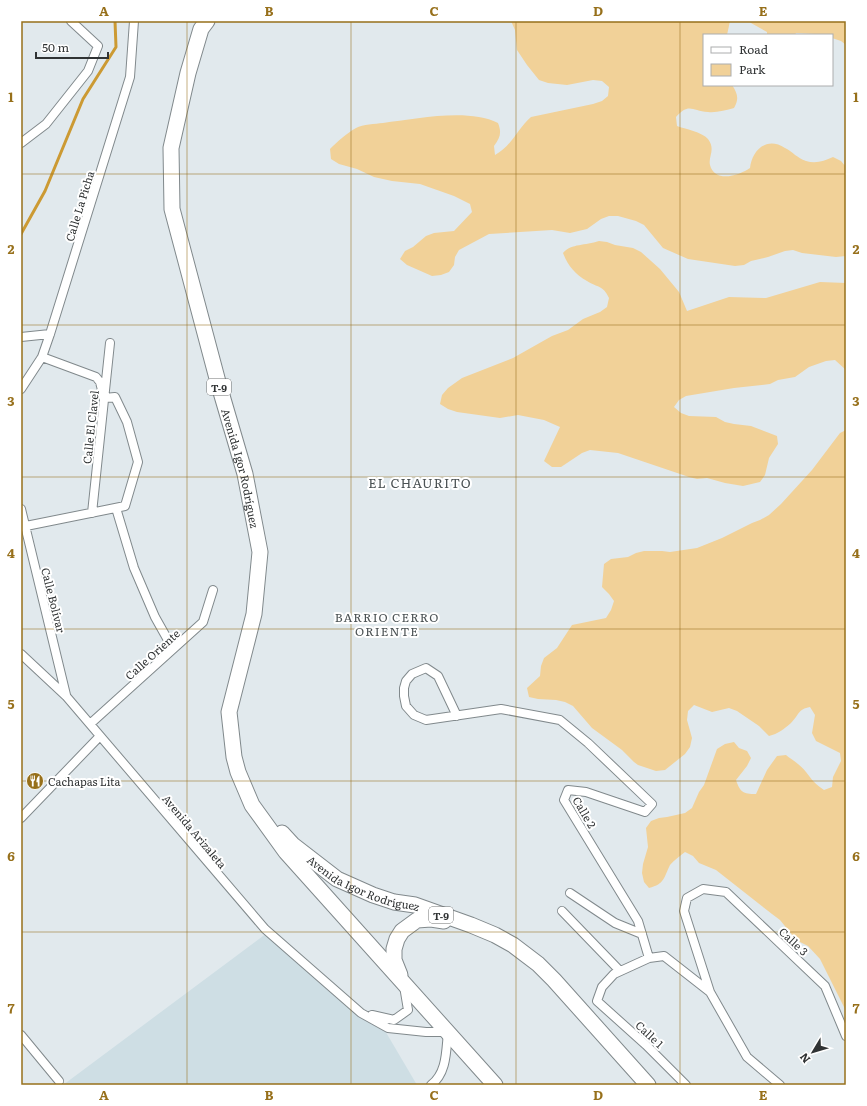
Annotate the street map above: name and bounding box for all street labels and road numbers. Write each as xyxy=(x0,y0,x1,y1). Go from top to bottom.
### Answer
street label: Calle La Picha xyxy=(61,169,97,243)
road number: T-9 xyxy=(207,379,231,395)
street label: Calle El Clavel xyxy=(78,389,102,465)
street label: Avenida Igor Rodríguez xyxy=(218,406,263,530)
street label: Calle Bolívar xyxy=(38,566,70,635)
street label: Calle Oriente xyxy=(121,625,183,683)
street label: Avenida Arizaleta xyxy=(159,791,231,871)
street label: Calle 2 xyxy=(570,793,601,831)
street label: Avenida Igor Rodríguez xyxy=(304,851,423,914)
road number: T-9 xyxy=(429,907,453,923)
street label: Calle 3 xyxy=(776,923,812,959)
street label: Calle 1 xyxy=(632,1017,668,1052)

